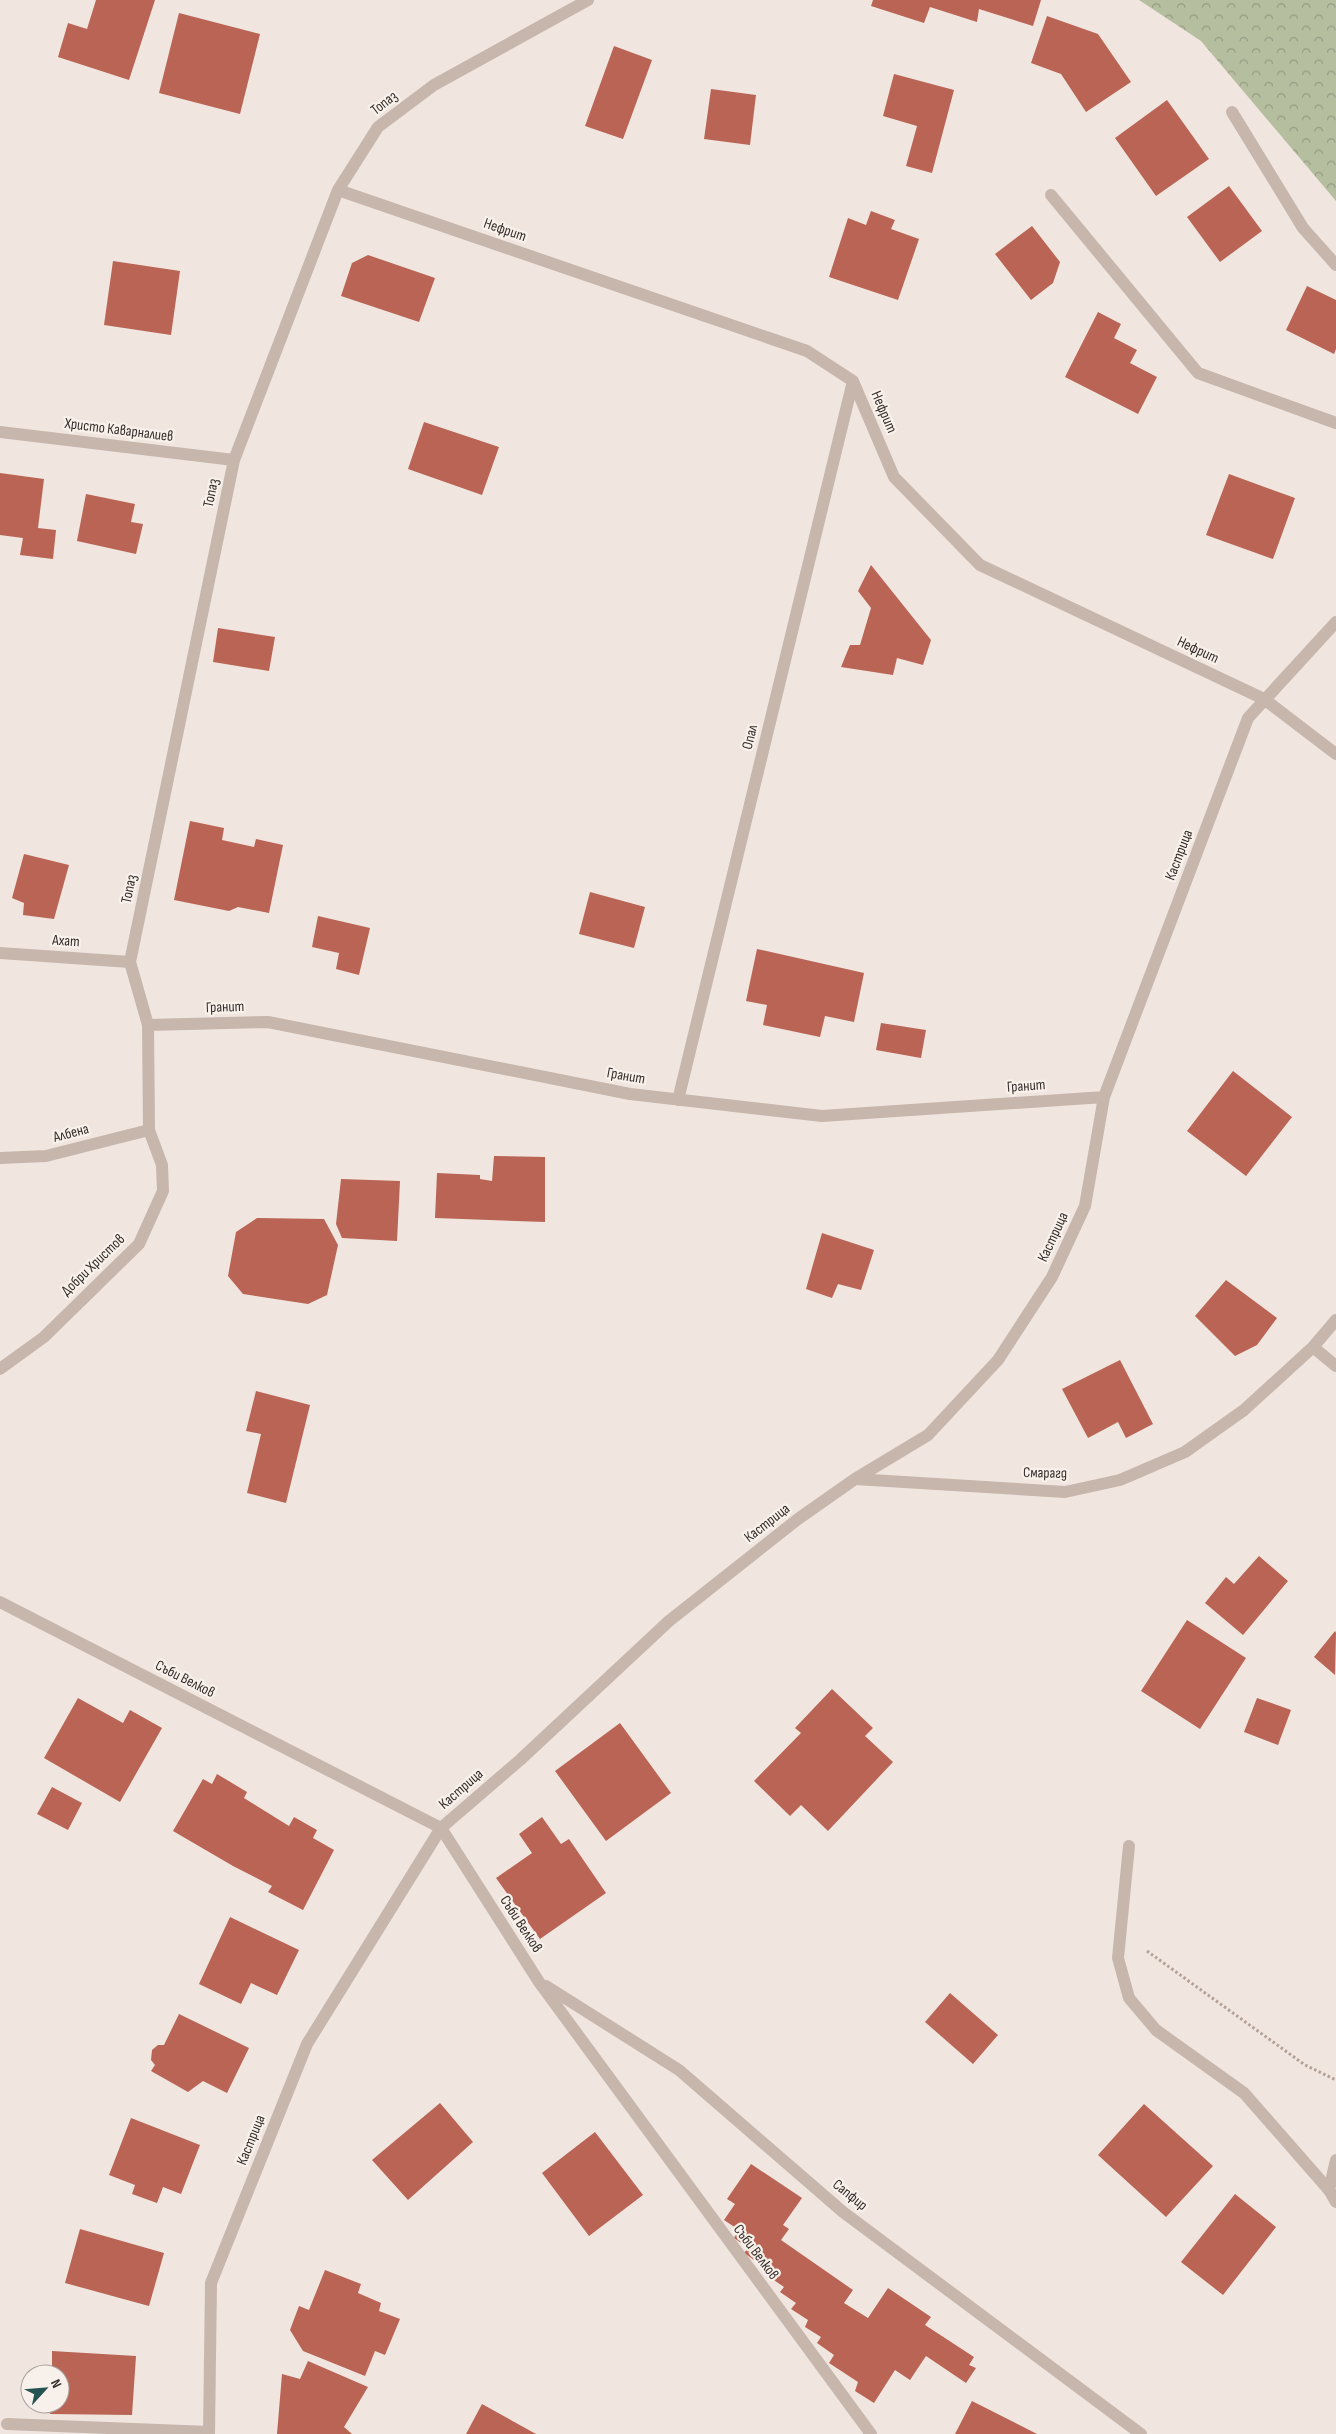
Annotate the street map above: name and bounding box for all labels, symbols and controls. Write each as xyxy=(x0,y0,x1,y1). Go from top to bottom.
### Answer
street label: Топаз xyxy=(367,87,401,119)
street label: Нефрит xyxy=(481,214,529,246)
street label: Нефрит xyxy=(867,388,901,436)
street label: Христо Каварналиев xyxy=(63,414,174,446)
street label: Топаз xyxy=(199,477,223,509)
street label: Нефрит xyxy=(1174,632,1222,668)
street label: Опал xyxy=(738,722,762,751)
street label: Кастрица xyxy=(1161,827,1197,883)
street label: Топаз xyxy=(117,873,141,905)
street label: Ахат xyxy=(51,930,80,951)
street label: Гранит xyxy=(205,997,245,1017)
street label: Гранит xyxy=(605,1063,647,1089)
street label: Гранит xyxy=(1006,1075,1046,1097)
street label: Албена xyxy=(50,1119,91,1147)
street label: Кастрица xyxy=(1033,1209,1073,1265)
street label: Добри Христов xyxy=(57,1230,129,1300)
street label: Смарагд xyxy=(1023,1463,1067,1483)
street label: Кастрица xyxy=(740,1499,794,1547)
street label: Съби Велков xyxy=(152,1656,218,1702)
street label: Кастрица xyxy=(435,1764,487,1813)
street label: Съби Велков xyxy=(495,1892,547,1956)
street label: Кастрица xyxy=(232,2112,270,2168)
street label: Сапфир xyxy=(829,2175,871,2215)
street label: Съби Велков xyxy=(729,2220,783,2284)
north arrow xyxy=(20,2364,70,2414)
text: N xyxy=(47,2376,66,2391)

